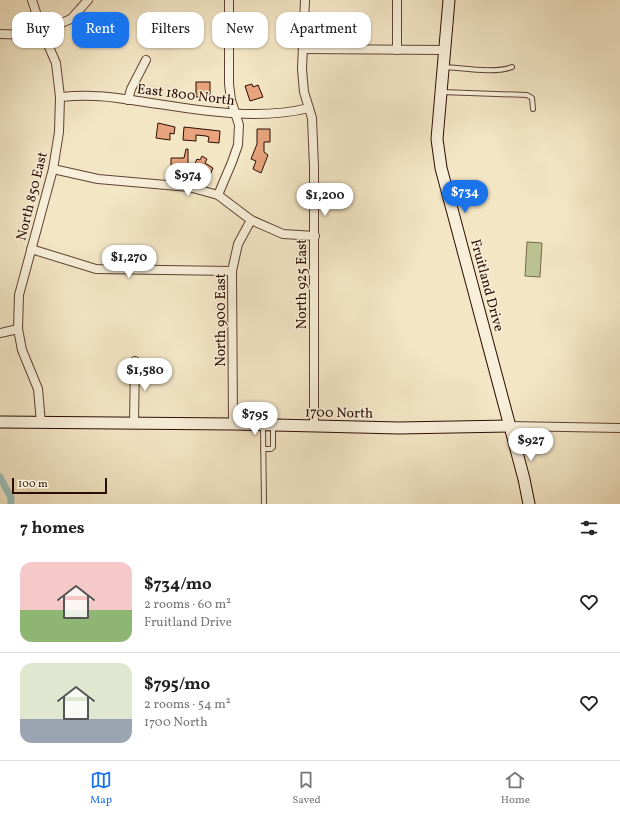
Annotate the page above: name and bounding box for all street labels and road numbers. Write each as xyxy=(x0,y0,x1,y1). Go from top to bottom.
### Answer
street label: East 1800 North xyxy=(136,80,236,111)
street label: North 850 East xyxy=(12,150,53,243)
street label: Fruitland Drive xyxy=(465,237,508,334)
street label: North 925 East xyxy=(293,239,312,329)
street label: North 900 East xyxy=(212,273,231,367)
street label: 1700 North xyxy=(305,403,373,424)

